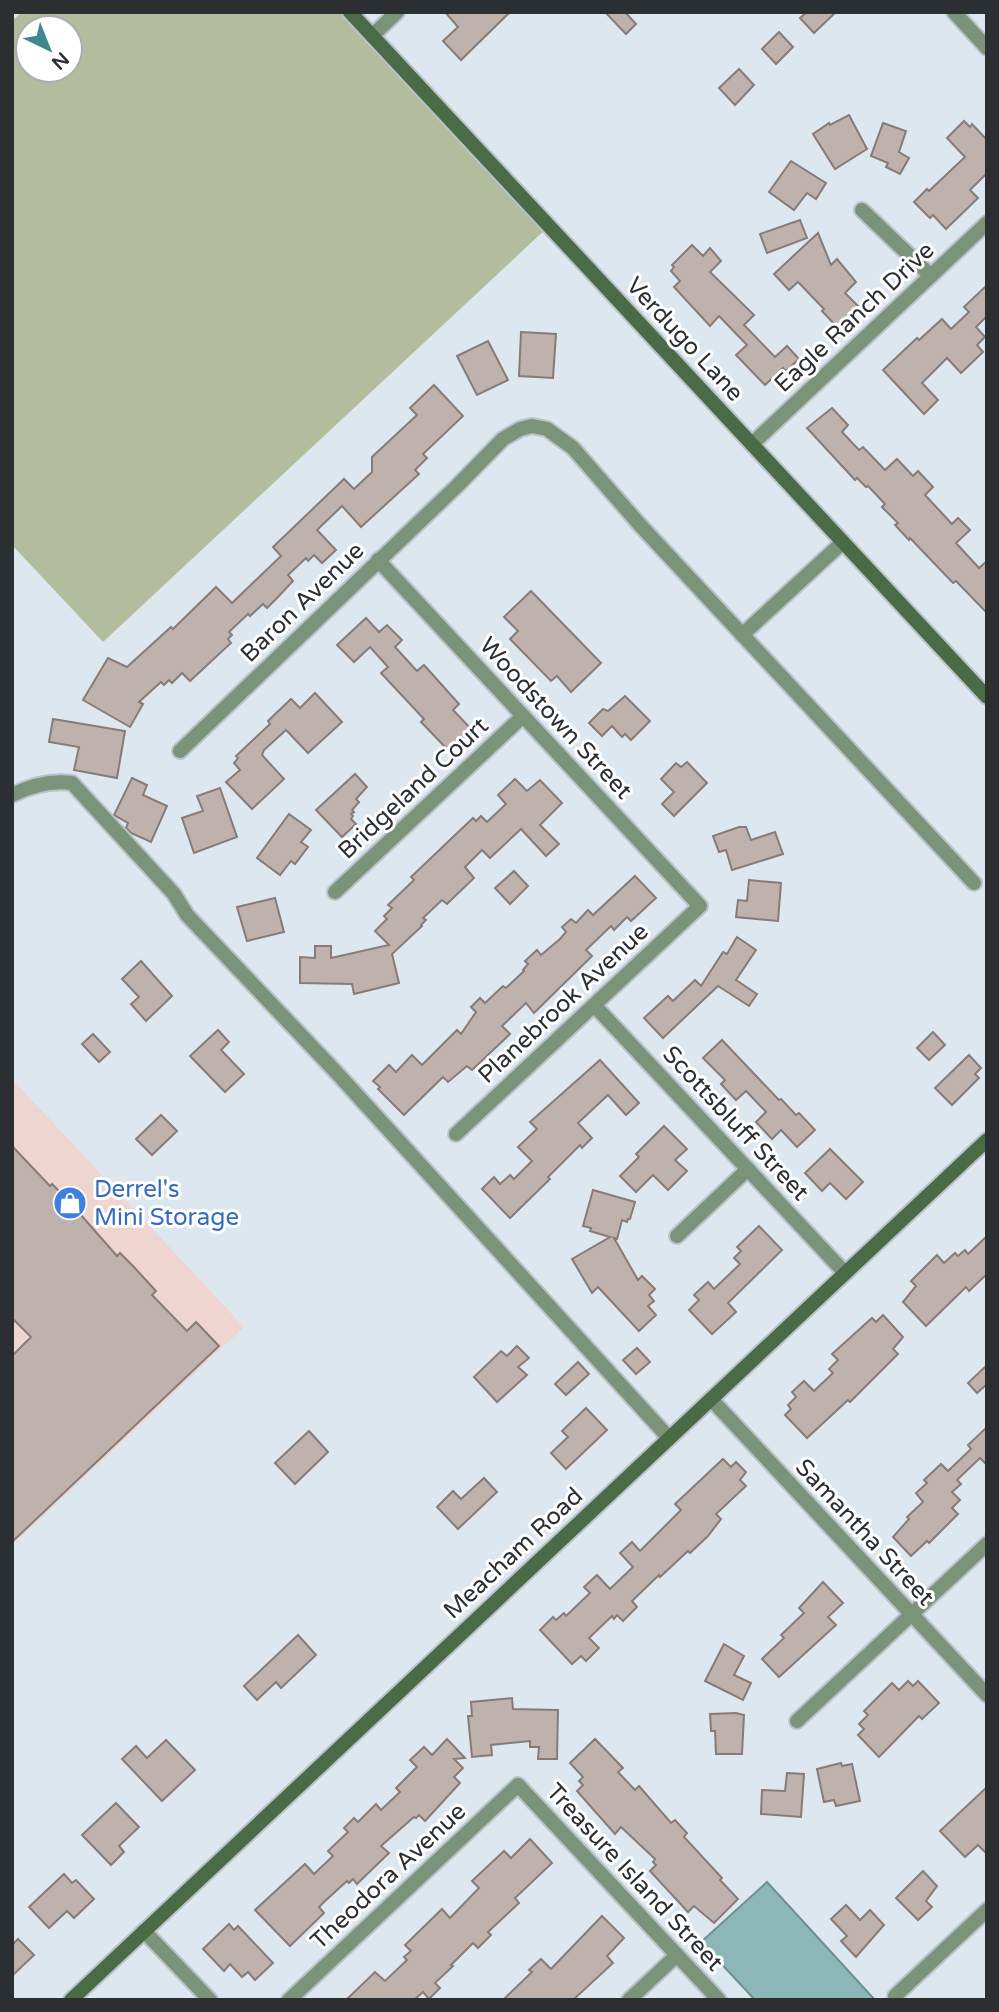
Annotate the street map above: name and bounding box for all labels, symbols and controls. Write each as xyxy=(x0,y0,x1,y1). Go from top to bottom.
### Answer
north arrow xyxy=(14,14,84,84)
text: N xyxy=(47,47,73,74)
street label: Eagle Ranch Drive xyxy=(769,236,940,399)
street label: Verdugo Lane xyxy=(620,271,749,407)
street label: Baron Avenue xyxy=(235,536,370,668)
street label: Woodstown Street xyxy=(473,631,638,805)
street label: Bridgeland Court xyxy=(332,711,494,865)
street label: Planebrook Avenue xyxy=(472,917,654,1090)
street label: Scottsbluff Street xyxy=(656,1040,815,1207)
place label: Derrel's Mini Storage xyxy=(94,1175,239,1232)
shop icon: Derrel's Mini Storage xyxy=(51,1184,89,1222)
street label: Samantha Street xyxy=(789,1453,940,1612)
street label: Meacham Road xyxy=(438,1482,589,1625)
street label: Treasure Island Street xyxy=(540,1777,729,1977)
street label: Theodora Avenue xyxy=(305,1797,472,1956)

